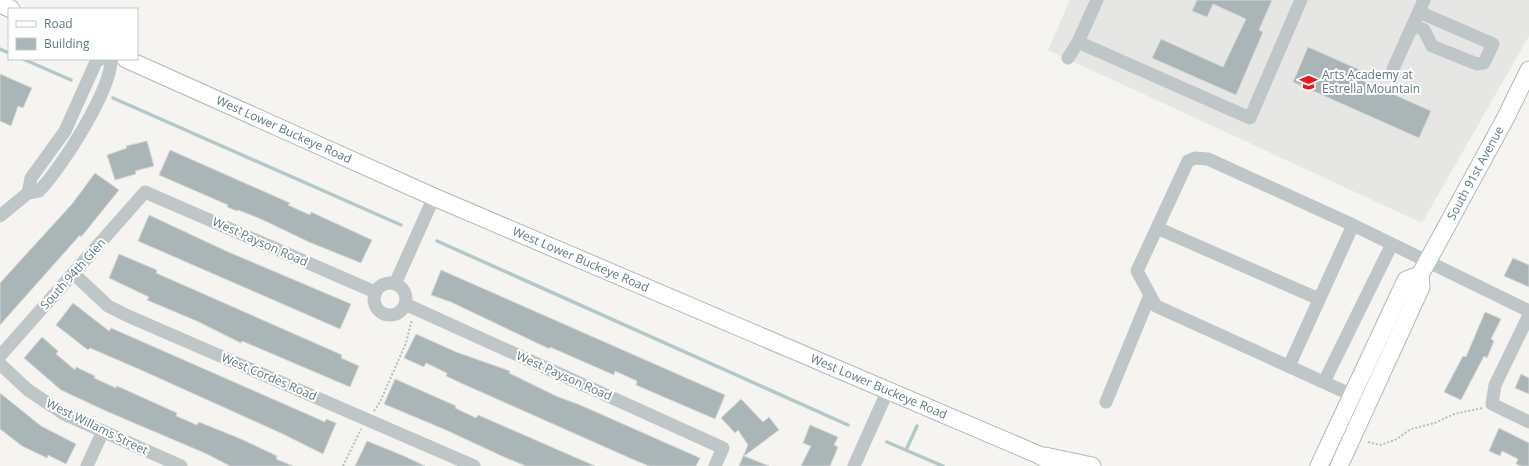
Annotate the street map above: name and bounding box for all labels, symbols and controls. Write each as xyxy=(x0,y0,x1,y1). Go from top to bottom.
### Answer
legend xyxy=(8,8,138,60)
text: Road xyxy=(44,15,73,32)
text: Building xyxy=(44,35,90,52)
place label: Arts Academy at Estrella Mountain xyxy=(1322,66,1420,97)
school or university icon: Arts Academy at Estrella Mountain xyxy=(1299,72,1319,92)
street label: West Lower Buckeye Road xyxy=(214,91,355,167)
street label: South 91st Avenue xyxy=(1443,123,1508,223)
street label: West Payson Road xyxy=(210,213,311,270)
street label: West Lower Buckeye Road xyxy=(510,222,652,296)
street label: South 94th Glen xyxy=(36,234,109,313)
street label: West Payson Road xyxy=(514,347,615,404)
street label: West Cordes Road xyxy=(219,349,320,404)
street label: West Lower Buckeye Road xyxy=(808,350,950,423)
street label: West Willams Street xyxy=(44,395,151,459)

